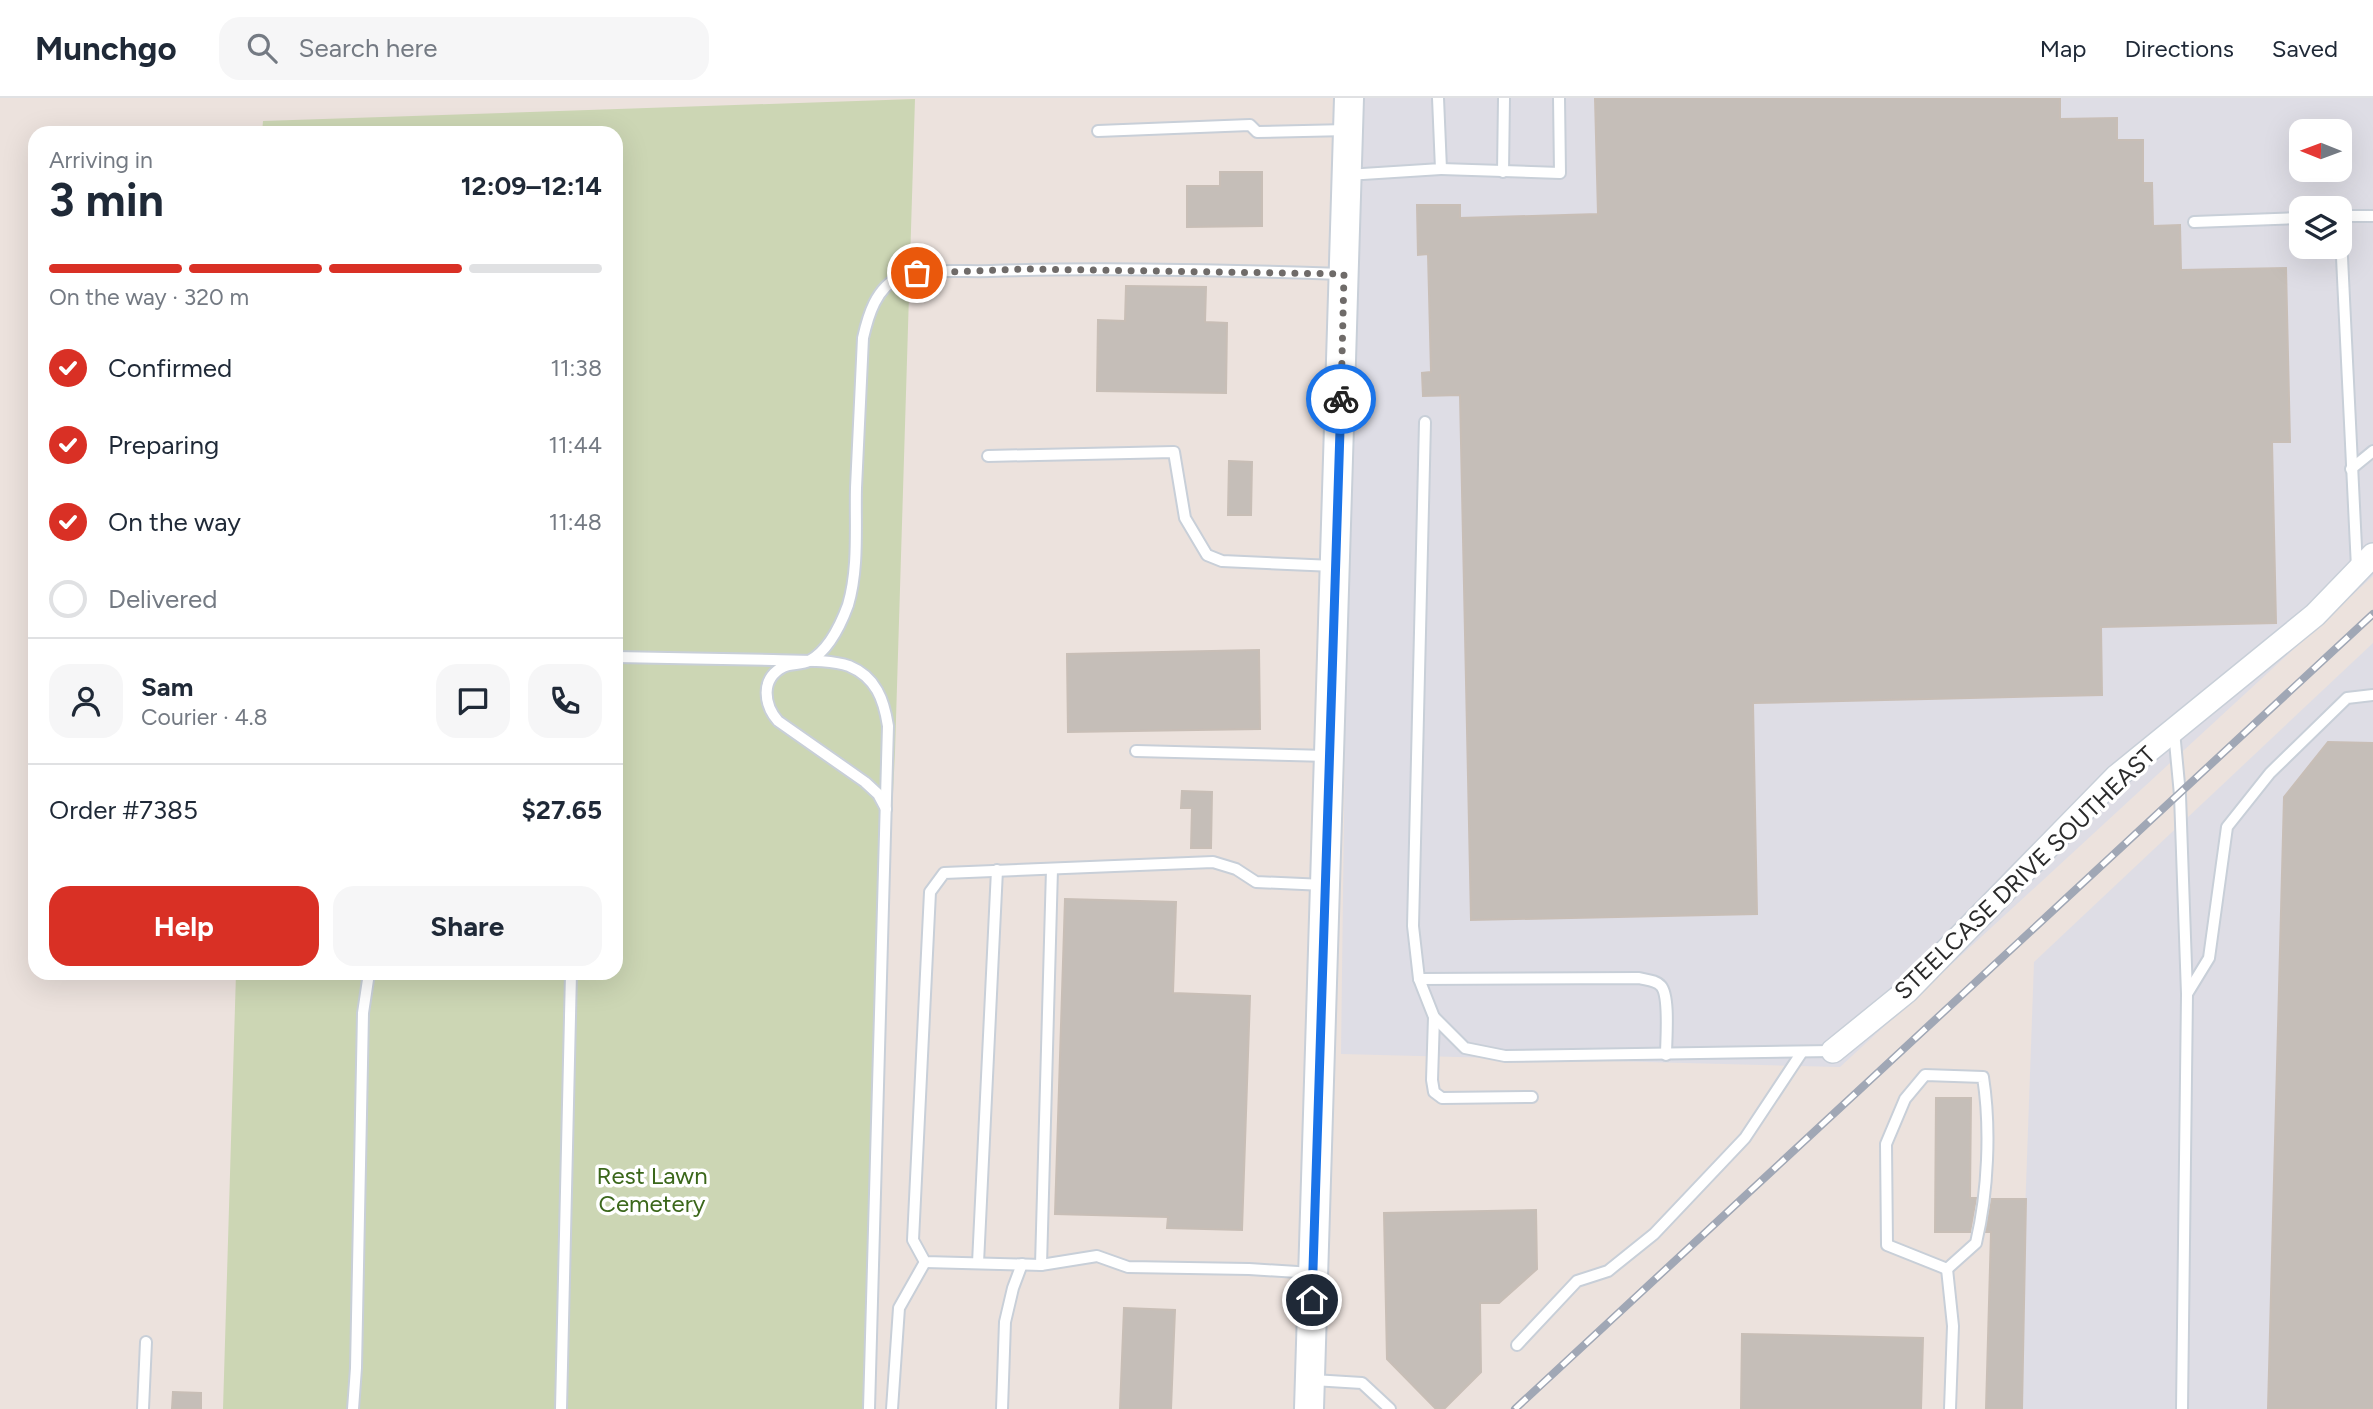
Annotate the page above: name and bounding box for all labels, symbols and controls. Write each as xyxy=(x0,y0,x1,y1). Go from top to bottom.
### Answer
search box xyxy=(219,17,709,80)
text: Munchgo xyxy=(35,29,177,68)
icon: search xyxy=(243,29,281,67)
text: Search here xyxy=(299,32,438,64)
text: Map xyxy=(2040,34,2086,63)
text: Directions xyxy=(2124,34,2234,63)
text: Saved xyxy=(2272,34,2338,63)
north arrow xyxy=(2289,119,2352,182)
map controls xyxy=(2289,119,2352,259)
text: Arriving in xyxy=(49,146,153,174)
text: 12:09–12:14 xyxy=(461,170,602,202)
text: 3 min xyxy=(49,172,164,228)
button: layers xyxy=(2289,196,2352,259)
pin xyxy=(887,243,947,303)
icon: bag xyxy=(898,254,936,292)
text: On the way · 320 m xyxy=(49,283,249,311)
icon: check xyxy=(49,349,87,387)
text: Confirmed xyxy=(108,352,232,384)
text: 11:38 xyxy=(551,354,602,382)
courier xyxy=(1306,364,1376,434)
icon: bike xyxy=(1322,380,1360,418)
icon: check xyxy=(49,426,87,464)
text: Preparing xyxy=(108,429,219,461)
text: 11:44 xyxy=(549,431,602,459)
icon: check xyxy=(49,503,87,541)
text: On the way xyxy=(108,506,241,538)
text: 11:48 xyxy=(549,508,602,536)
text: Delivered xyxy=(108,583,217,615)
button: person xyxy=(49,664,123,738)
button: chat xyxy=(436,664,510,738)
button: phone xyxy=(528,664,602,738)
text: Sam xyxy=(141,671,193,703)
text: Courier · 4.8 xyxy=(141,703,268,731)
street label: STEELCASE DRIVE SOUTHEAST xyxy=(1888,740,2161,1005)
text: Order #7385 xyxy=(49,794,198,826)
text: $27.65 xyxy=(521,794,602,826)
button: Help xyxy=(49,886,319,966)
button: Share xyxy=(333,886,602,966)
park label: Rest Lawn Cemetery xyxy=(596,1161,708,1218)
pin xyxy=(1282,1270,1342,1330)
icon: home xyxy=(1293,1281,1331,1319)

